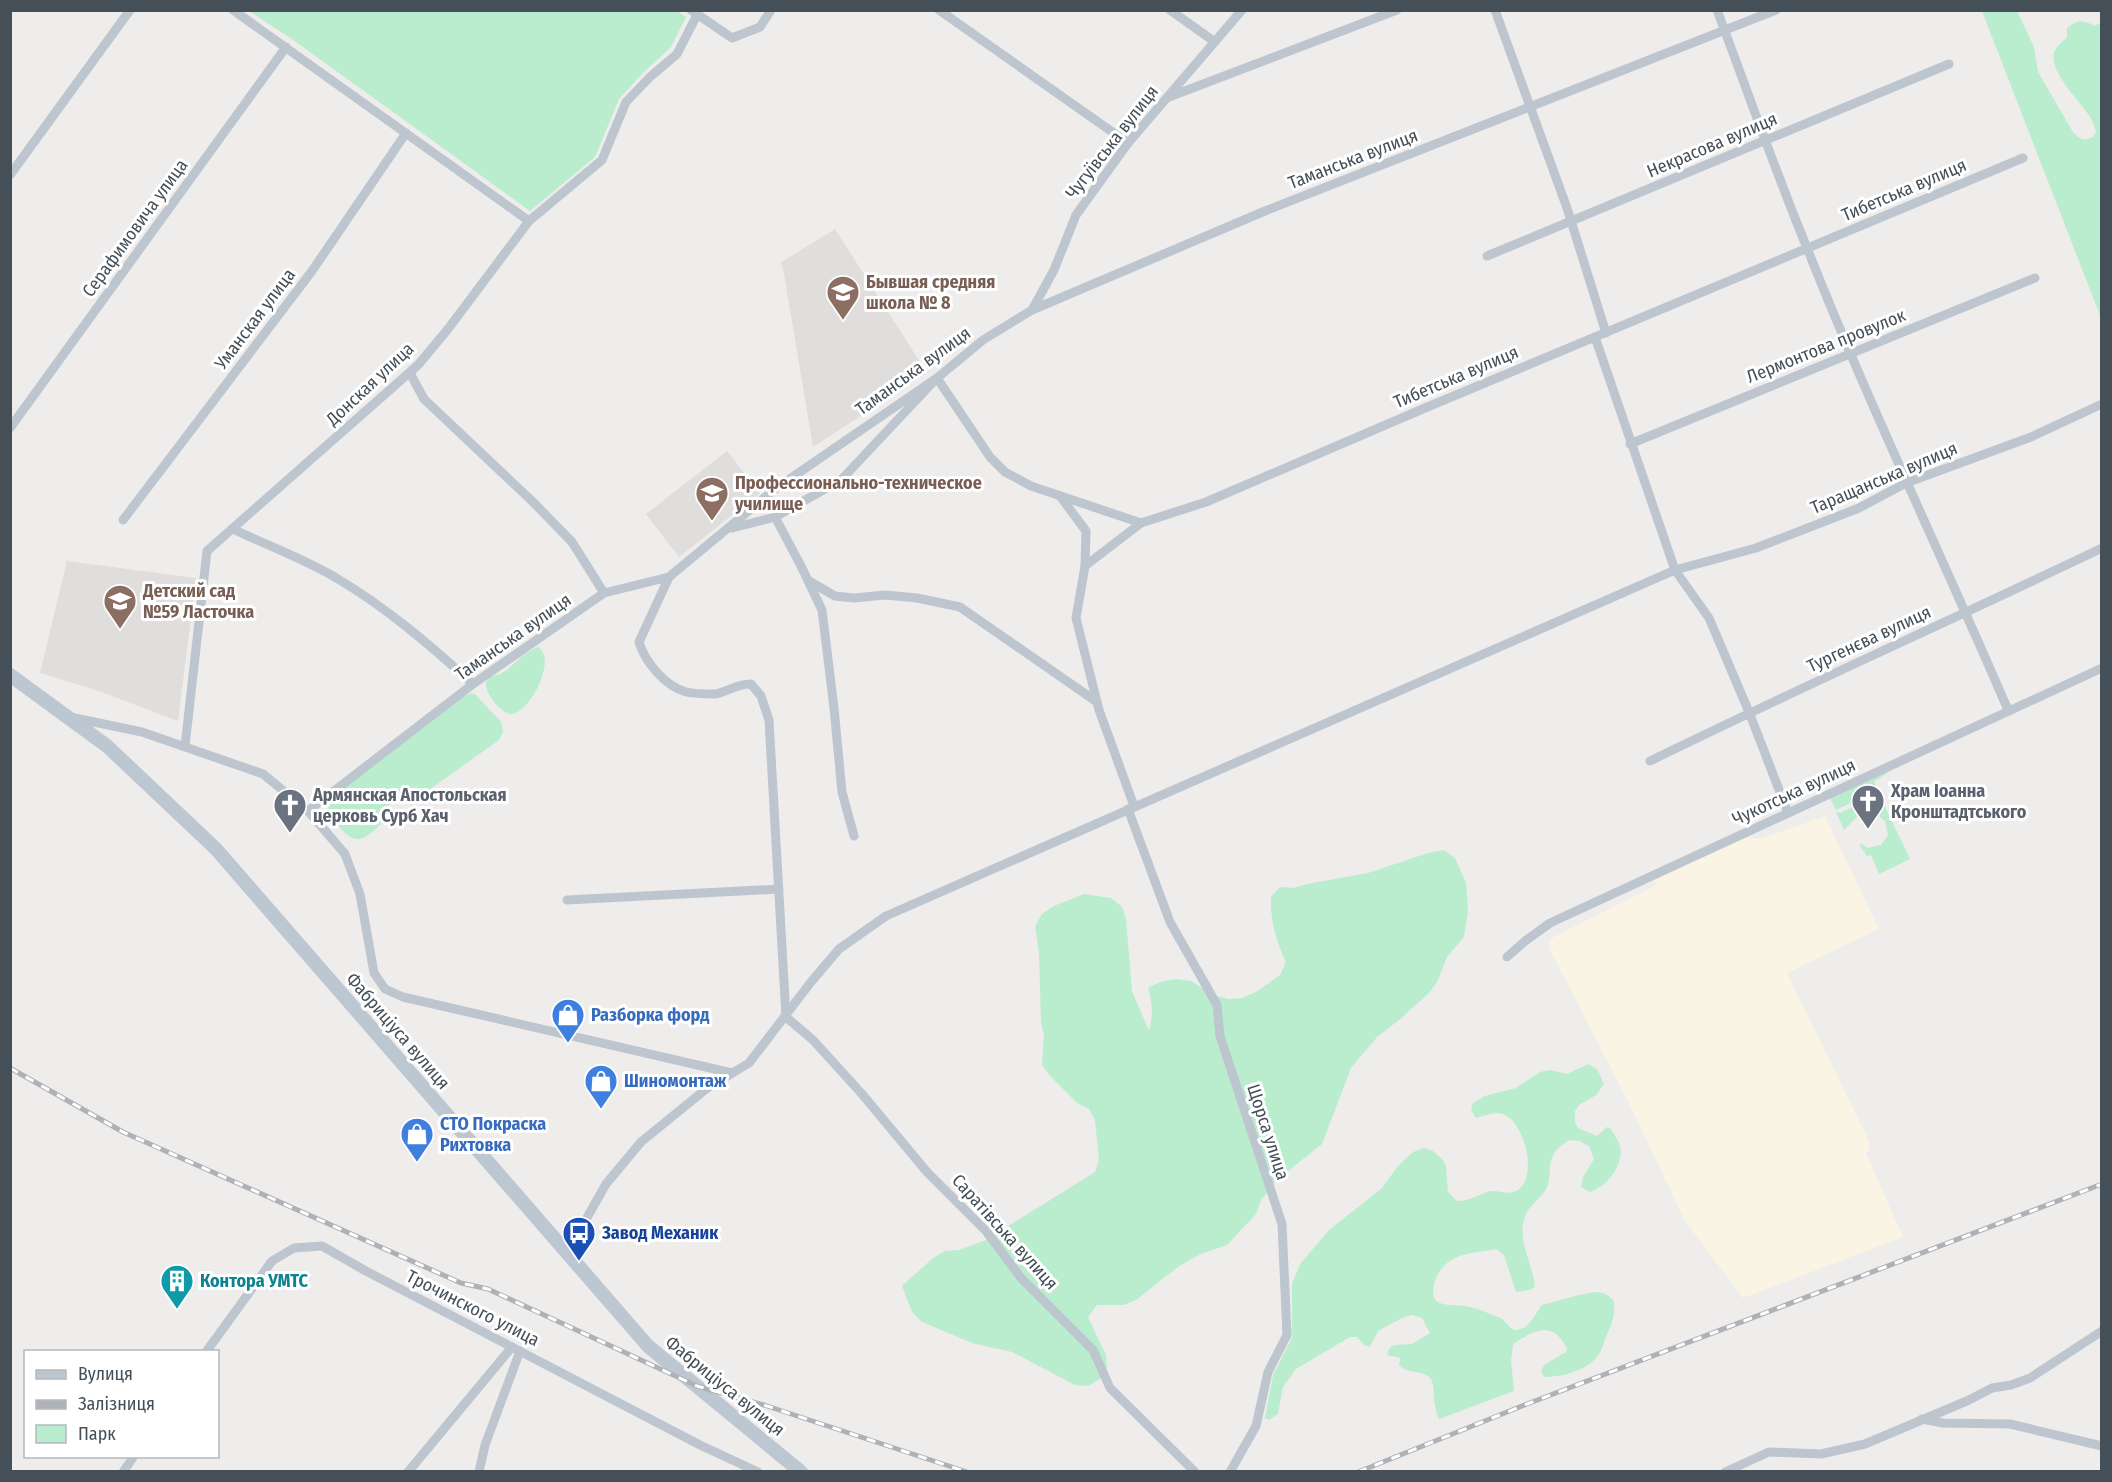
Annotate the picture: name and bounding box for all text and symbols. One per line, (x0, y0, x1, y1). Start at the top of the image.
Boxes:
street label: Чугуївська вулиця (1061, 81, 1163, 203)
street label: Некрасова вулиця (1644, 108, 1780, 182)
street label: Таманська вулиця (1285, 124, 1421, 194)
street label: Тибетська вулиця (1838, 154, 1970, 226)
street label: Серафимовича улица (78, 155, 192, 301)
street label: Уманская улица (209, 264, 300, 375)
place label: Бывшая средняя школа № 8 (866, 271, 995, 314)
school or university icon: Бывшая средняя школа № 8 (825, 274, 861, 321)
street label: Лермонтова провулок (1743, 304, 1909, 388)
street label: Таманська вулиця (851, 322, 975, 420)
street label: Донская улица (321, 338, 419, 431)
street label: Тибетська вулиця (1390, 341, 1522, 413)
street label: Таращанська вулиця (1807, 437, 1961, 519)
place label: Профессионально-техническое училище (734, 472, 982, 515)
school or university icon: Профессионально-техническое училище (694, 475, 730, 522)
place label: Детский сад №59 Ласточка (142, 580, 254, 623)
school or university icon: Детский сад №59 Ласточка (102, 583, 138, 630)
street label: Таманська вулиця (451, 589, 575, 685)
street label: Тургенєва вулиця (1804, 601, 1934, 677)
street label: Чукотська вулиця (1729, 754, 1859, 830)
place label: Храм Іоанна Кронштадтського (1890, 780, 2027, 823)
church icon: Храм Іоанна Кронштадтського (1850, 783, 1886, 830)
place label: Армянская Апостольская церковь Сурб Хач (312, 784, 507, 827)
church icon: Армянская Апостольская церковь Сурб Хач (272, 787, 308, 834)
street label: Фабриціуса вулиця (341, 968, 455, 1094)
shop icon: Разборка форд (550, 997, 586, 1044)
place label: Разборка форд (591, 1004, 709, 1026)
shop icon: Шиномонтаж (583, 1063, 619, 1110)
place label: Шиномонтаж (624, 1070, 727, 1092)
street label: Щорса улица (1242, 1081, 1294, 1183)
place label: СТО Покраска Рихтовка (440, 1113, 546, 1156)
shop icon: СТО Покраска Рихтовка (399, 1116, 435, 1163)
street label: Саратівська вулиця (947, 1170, 1063, 1294)
bus stop icon: Завод Механик (561, 1215, 597, 1262)
place label: Завод Механик (601, 1222, 719, 1244)
building icon: Контора УМТС (159, 1263, 195, 1310)
street label: Трочинского улица (403, 1265, 543, 1351)
place label: Контора УМТС (200, 1270, 308, 1292)
street label: Фабриціуса вулиця (661, 1331, 789, 1441)
legend (24, 1350, 219, 1458)
text: Вулиця (78, 1363, 133, 1385)
text: Залізниця (78, 1393, 155, 1415)
text: Парк (78, 1423, 116, 1445)

